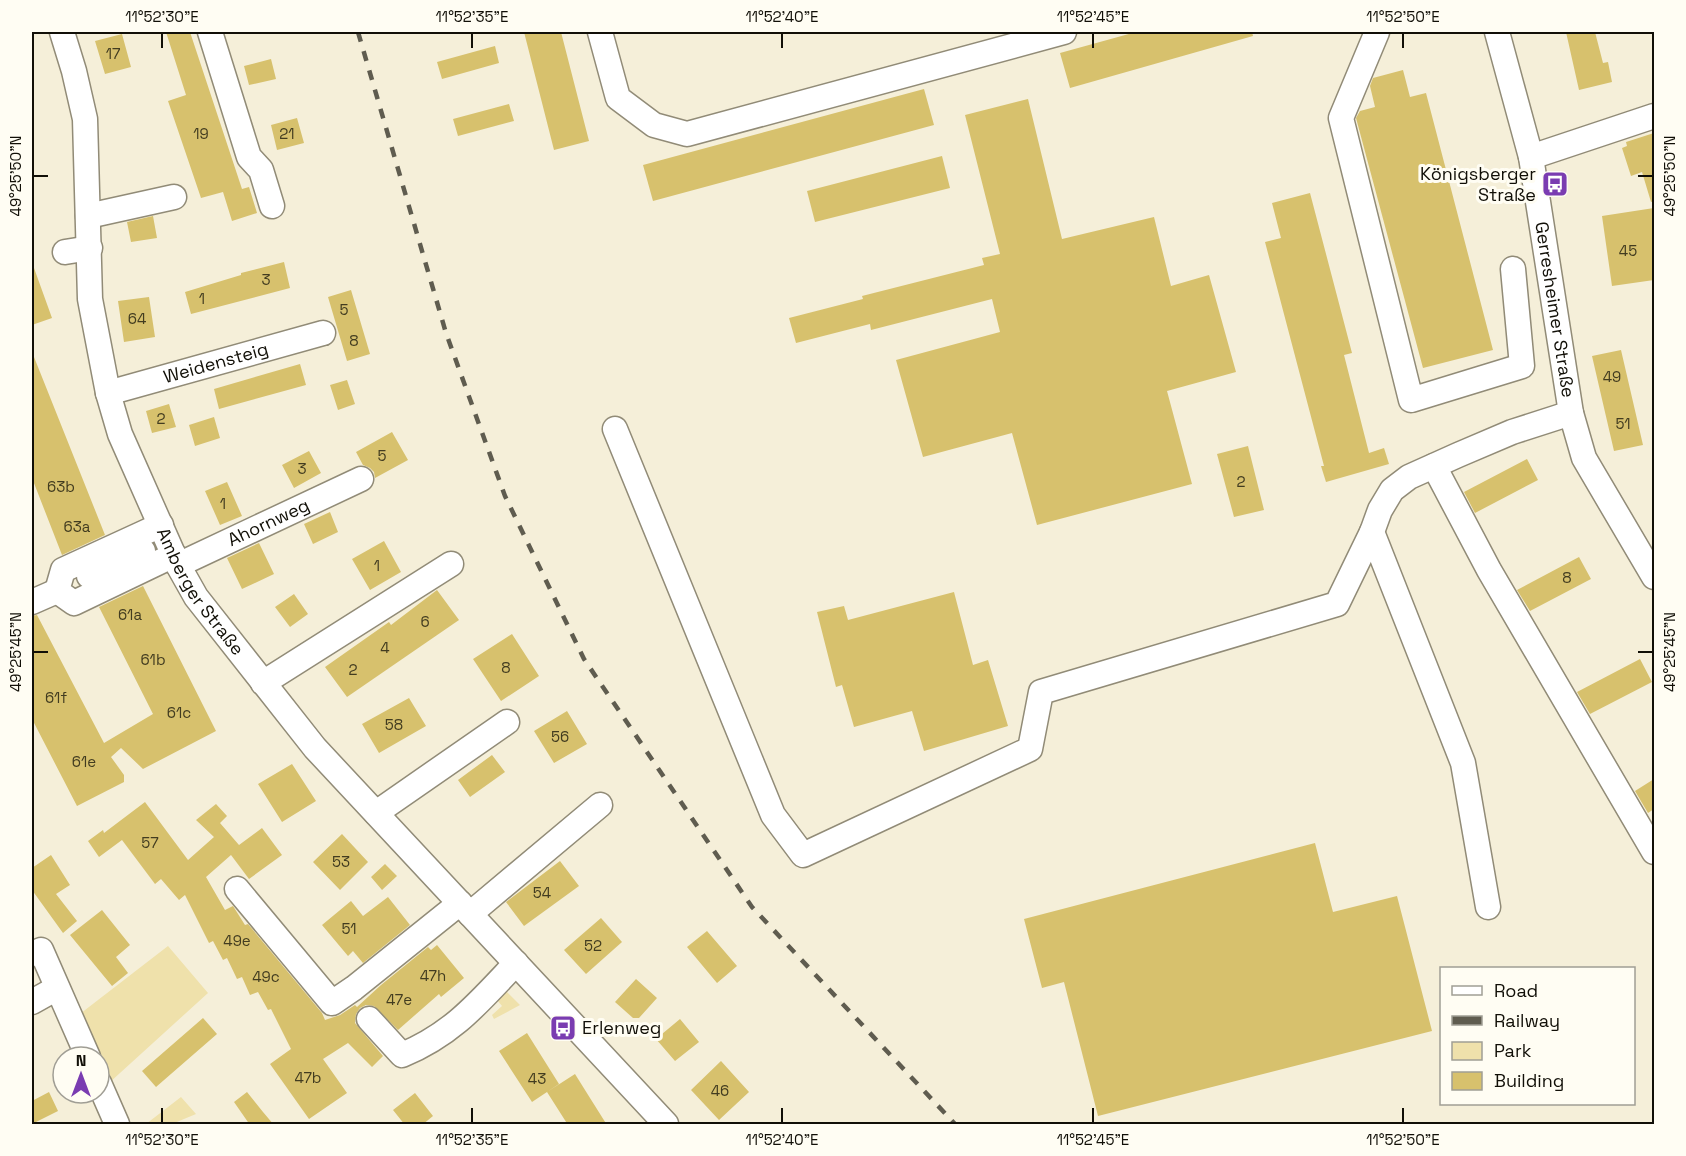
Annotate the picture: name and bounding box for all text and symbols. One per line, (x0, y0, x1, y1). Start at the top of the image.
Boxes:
text: 11°52'30"E (125, 7, 199, 26)
text: 11°52'35"E (436, 7, 508, 26)
text: 11°52'40"E (745, 7, 819, 26)
text: 11°52'45"E (1057, 7, 1129, 26)
text: 11°52'50"E (1366, 7, 1440, 26)
house number: 17 (106, 44, 120, 63)
house number: 19 (193, 124, 209, 143)
house number: 21 (279, 124, 295, 143)
text: 49°25'50"N (6, 135, 25, 217)
text: 49°25'50"N (1660, 135, 1679, 217)
place label: Königsberger Straße (1420, 162, 1536, 206)
bus stop icon: Königsberger Straße (1540, 169, 1570, 199)
street label: Gerresheimer Straße (1530, 220, 1580, 399)
house number: 45 (1619, 241, 1637, 260)
house number: 3 (261, 270, 271, 289)
house number: 1 (199, 289, 205, 308)
house number: 5 (340, 300, 349, 319)
house number: 64 (128, 309, 146, 328)
house number: 8 (349, 331, 359, 350)
street label: Weidensteig (161, 337, 271, 388)
house number: 49 (1603, 367, 1621, 386)
house number: 2 (156, 409, 166, 428)
house number: 51 (1615, 414, 1631, 433)
house number: 5 (378, 446, 387, 465)
house number: 3 (297, 459, 307, 478)
house number: 2 (1236, 472, 1246, 491)
house number: 63b (47, 477, 75, 496)
street label: Ahornweg (224, 493, 313, 551)
house number: 1 (220, 494, 226, 513)
house number: 63a (64, 517, 91, 536)
street label: Amberger Straße (152, 524, 249, 660)
house number: 1 (374, 556, 380, 575)
house number: 8 (1562, 568, 1572, 587)
house number: 61a (118, 605, 142, 624)
text: 49°25'45"N (6, 612, 25, 692)
house number: 6 (420, 612, 430, 631)
text: 49°25'45"N (1660, 612, 1679, 692)
house number: 4 (380, 638, 390, 657)
house number: 61b (140, 650, 166, 669)
house number: 8 (501, 658, 511, 677)
house number: 2 (348, 660, 358, 679)
house number: 61f (45, 688, 67, 707)
house number: 61c (167, 703, 191, 722)
house number: 58 (385, 715, 403, 734)
house number: 56 (551, 727, 569, 746)
house number: 61e (72, 752, 96, 771)
house number: 57 (141, 833, 159, 852)
house number: 53 (332, 852, 350, 871)
house number: 54 (533, 883, 551, 902)
house number: 51 (341, 919, 357, 938)
house number: 49e (223, 931, 251, 950)
house number: 52 (584, 936, 602, 955)
house number: 47h (420, 966, 446, 985)
house number: 49c (252, 967, 280, 986)
legend (1440, 967, 1635, 1105)
text: Road (1494, 979, 1538, 1002)
house number: 47e (386, 990, 412, 1009)
text: Railway (1494, 1009, 1560, 1032)
bus stop icon: Erlenweg (548, 1013, 578, 1043)
place label: Erlenweg (582, 1016, 661, 1039)
text: Park (1494, 1039, 1532, 1062)
north arrow (51, 1045, 111, 1105)
text: N (76, 1050, 86, 1071)
house number: 47b (294, 1068, 322, 1087)
house number: 43 (528, 1069, 546, 1088)
text: Building (1494, 1069, 1564, 1092)
house number: 46 (711, 1081, 729, 1100)
text: 11°52'30"E (125, 1130, 199, 1149)
text: 11°52'35"E (436, 1130, 508, 1149)
text: 11°52'40"E (745, 1130, 819, 1149)
text: 11°52'45"E (1057, 1130, 1129, 1149)
text: 11°52'50"E (1366, 1130, 1440, 1149)

